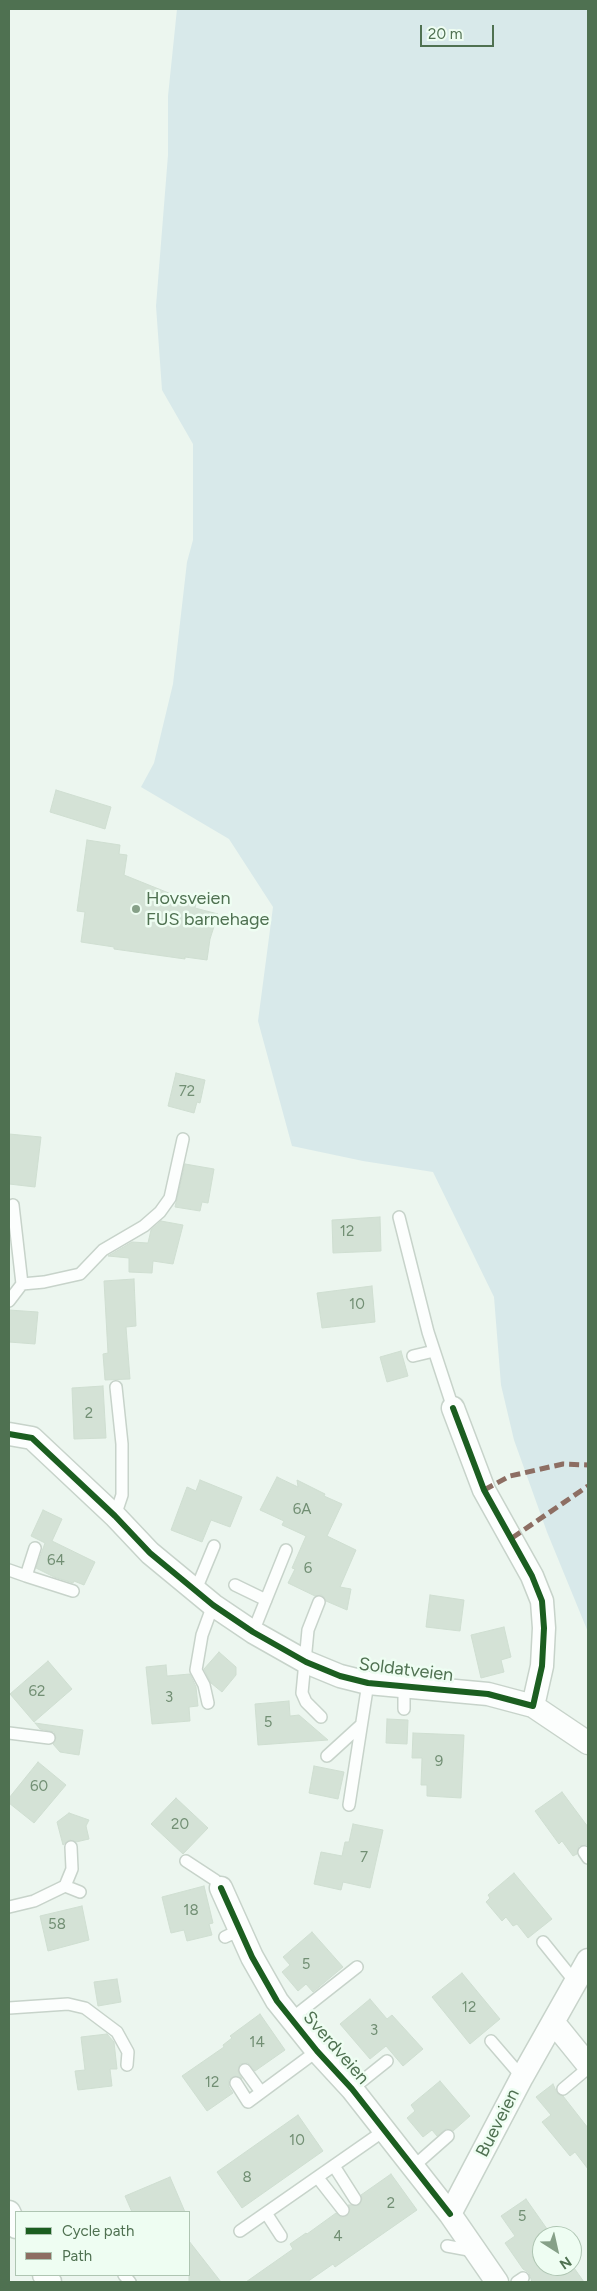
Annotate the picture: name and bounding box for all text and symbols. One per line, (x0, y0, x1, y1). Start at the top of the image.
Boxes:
scale bar (422, 15, 496, 47)
text: 20 m (428, 25, 462, 43)
place label: Hovsveien FUS barnehage (146, 888, 269, 931)
marker: Hovsveien FUS barnehage (130, 903, 142, 915)
house number: 72 (179, 1083, 195, 1101)
house number: 12 (340, 1223, 354, 1241)
house number: 10 (349, 1296, 365, 1314)
house number: 2 (85, 1405, 93, 1423)
house number: 6A (293, 1501, 311, 1519)
house number: 64 (47, 1552, 65, 1570)
house number: 6 (304, 1560, 312, 1578)
street label: Soldatveien (358, 1653, 454, 1687)
house number: 62 (29, 1683, 45, 1701)
house number: 3 (165, 1689, 173, 1707)
house number: 5 (264, 1714, 272, 1732)
house number: 9 (435, 1753, 443, 1771)
house number: 60 (30, 1778, 48, 1796)
house number: 20 (171, 1816, 189, 1834)
house number: 7 (360, 1849, 368, 1867)
house number: 18 (183, 1902, 199, 1920)
house number: 58 (48, 1916, 66, 1934)
house number: 5 (302, 1956, 310, 1974)
house number: 12 (462, 1999, 476, 2017)
street label: Sverdveien (298, 2007, 374, 2089)
house number: 3 (370, 2022, 378, 2040)
house number: 14 (249, 2034, 265, 2052)
house number: 12 (205, 2074, 219, 2092)
street label: Bueveien (472, 2085, 524, 2161)
house number: 10 (289, 2132, 305, 2150)
house number: 8 (242, 2169, 252, 2187)
house number: 2 (387, 2195, 395, 2213)
house number: 5 (518, 2208, 526, 2226)
legend (15, 2211, 190, 2276)
text: Cycle path (62, 2222, 134, 2240)
north arrow (532, 2226, 582, 2276)
house number: 4 (333, 2228, 343, 2246)
text: Path (62, 2247, 92, 2265)
text: N (556, 2253, 575, 2273)

